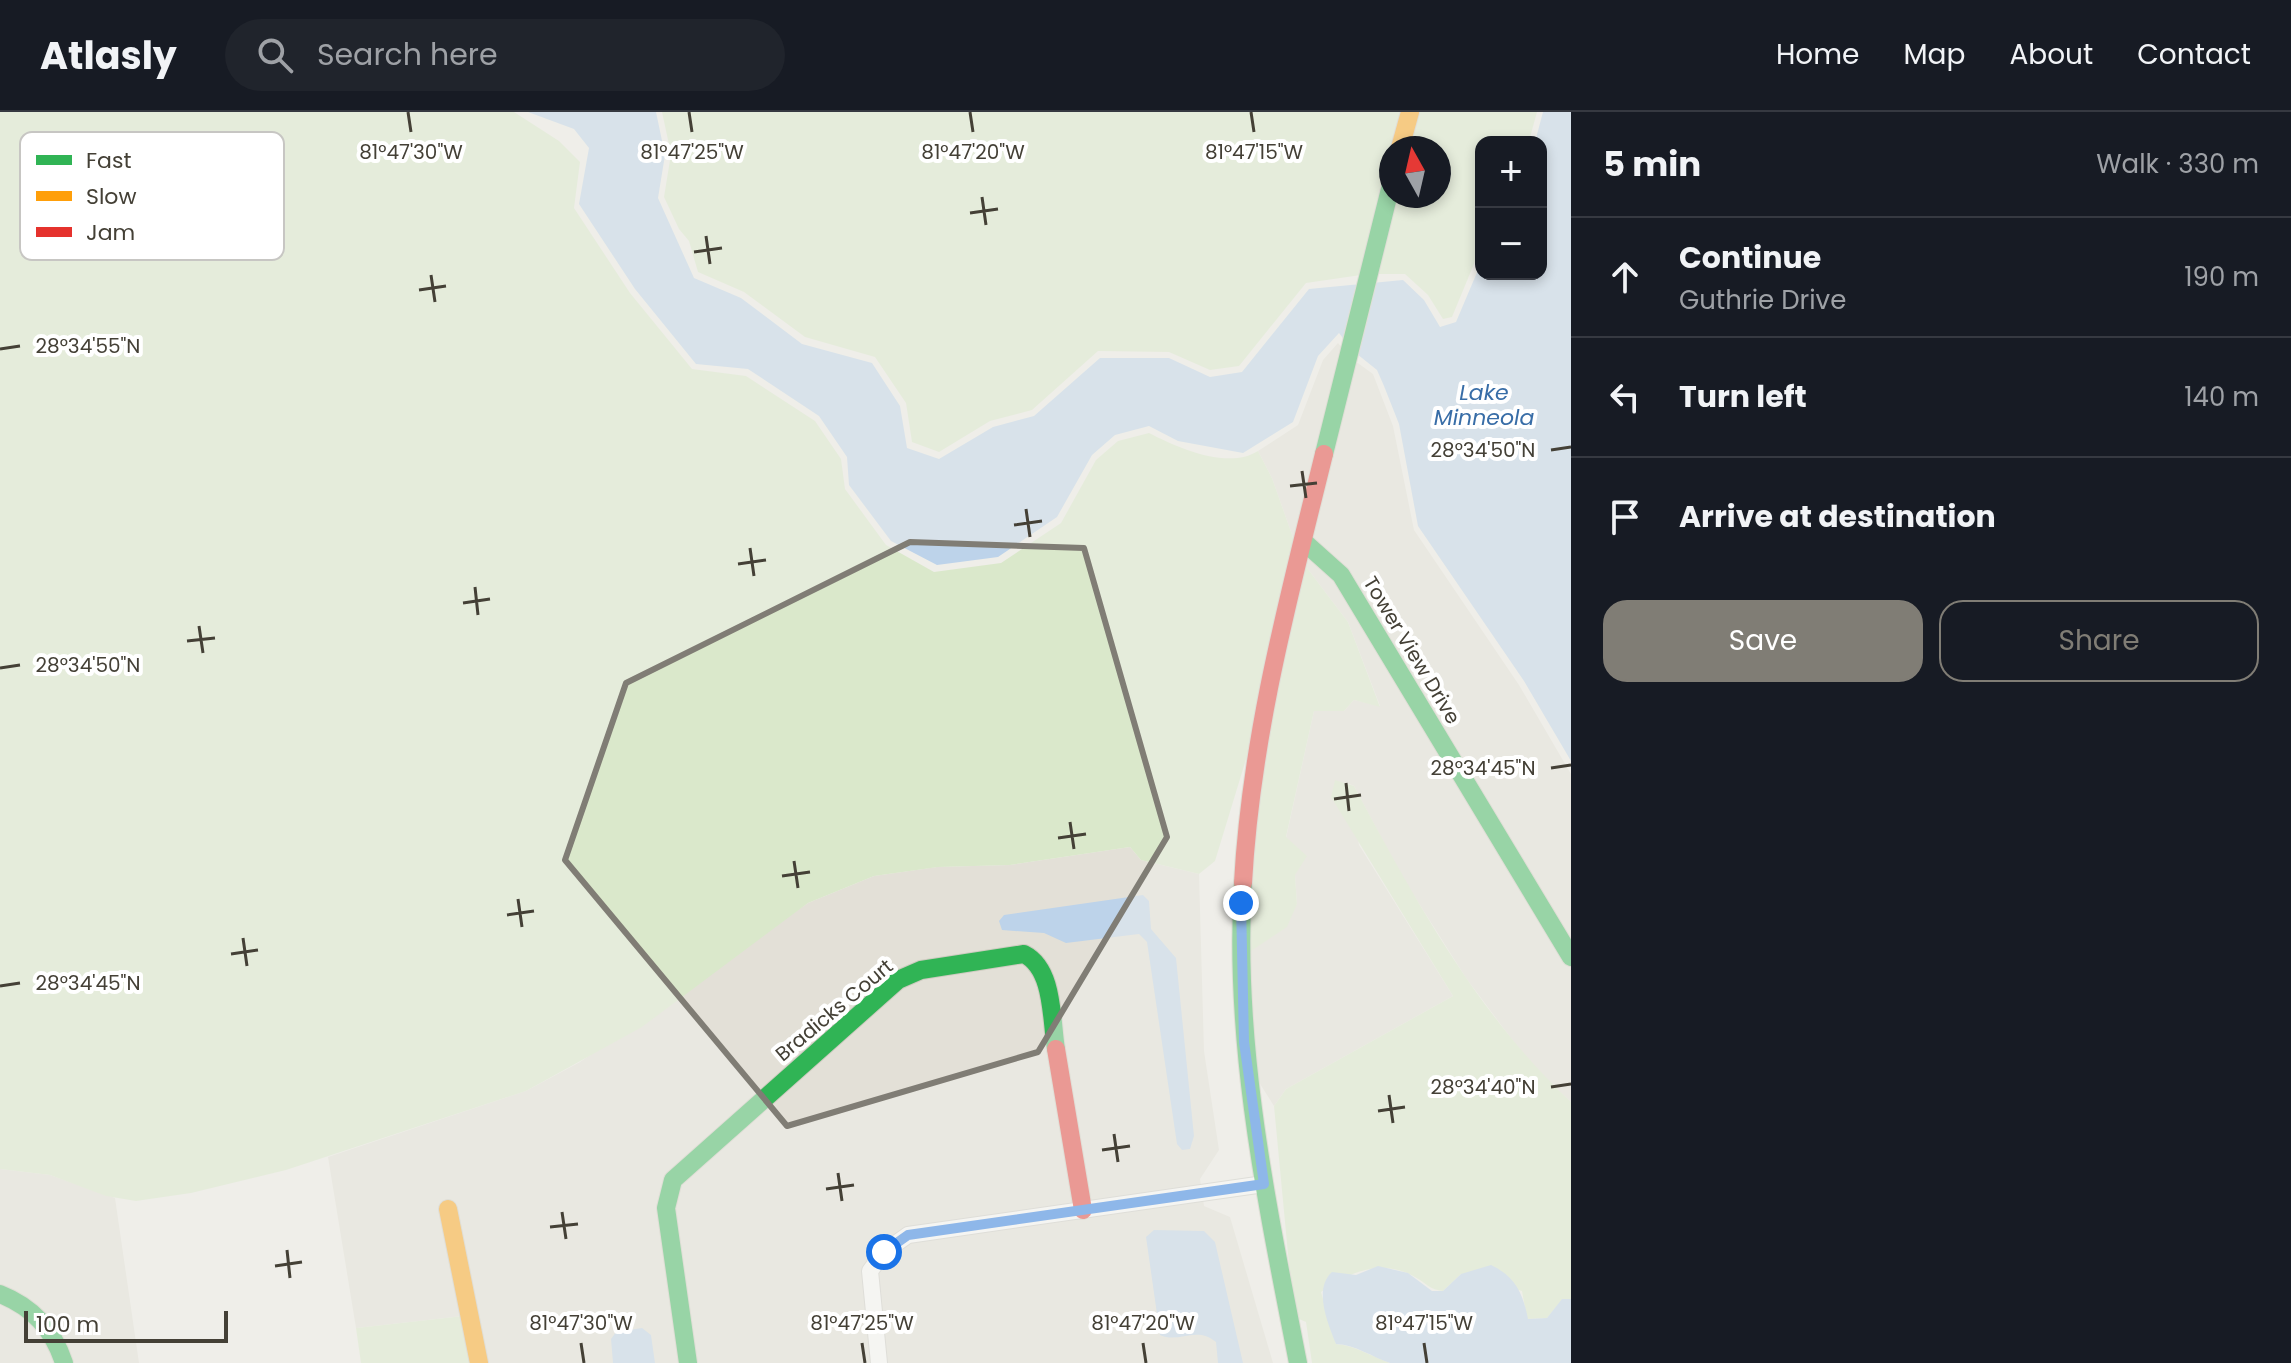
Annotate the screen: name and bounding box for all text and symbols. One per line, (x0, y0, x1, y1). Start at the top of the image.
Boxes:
search box (225, 19, 785, 91)
text: Atlasly (40, 29, 177, 82)
icon: search (253, 33, 297, 77)
text: Search here (317, 33, 498, 76)
text: Home (1776, 35, 1859, 74)
text: Map (1903, 35, 1965, 74)
text: About (2009, 35, 2093, 74)
text: Contact (2137, 35, 2251, 74)
legend (20, 132, 284, 260)
north arrow (1379, 136, 1451, 208)
map controls (1475, 136, 1547, 280)
button: + (1475, 136, 1547, 208)
text: 81°47'30"W (359, 138, 463, 166)
text: 81°47'25"W (640, 138, 744, 166)
text: 81°47'20"W (921, 138, 1025, 166)
text: 81°47'15"W (1205, 138, 1304, 166)
text: 5 min (1603, 140, 1701, 188)
text: Fast (86, 145, 131, 176)
text: Walk · 330 m (2096, 146, 2259, 182)
text: Slow (86, 181, 136, 212)
button: − (1475, 208, 1547, 280)
text: Jam (86, 217, 135, 248)
text: Continue (1679, 236, 1821, 279)
icon: ahead (1603, 255, 1647, 299)
text: 190 m (2184, 259, 2259, 295)
text: Guthrie Drive (1679, 282, 1846, 318)
text: 28°34'55"N (36, 332, 140, 360)
icon: left (1603, 375, 1647, 419)
text: Turn left (1679, 375, 1807, 418)
water label: Lake Minneola (1434, 377, 1534, 433)
text: 140 m (2184, 379, 2259, 415)
text: 28°34'50"N (1431, 436, 1535, 464)
icon: arrive (1603, 495, 1647, 539)
text: Arrive at destination (1679, 495, 1996, 538)
street label: Tower View Drive (1357, 571, 1467, 729)
button: Save (1603, 600, 1923, 682)
button: Share (1939, 600, 2259, 682)
text: 28°34'50"N (36, 651, 140, 679)
text: 28°34'45"N (1431, 754, 1535, 782)
route end (1223, 885, 1259, 921)
street label: Bradicks Court (769, 952, 899, 1068)
text: 28°34'45"N (36, 969, 140, 997)
text: 28°34'40"N (1431, 1073, 1535, 1101)
route start (866, 1234, 902, 1270)
scale bar (24, 1307, 228, 1343)
text: 100 m (36, 1309, 99, 1340)
text: 81°47'30"W (529, 1309, 633, 1337)
text: 81°47'25"W (810, 1309, 914, 1337)
text: 81°47'20"W (1091, 1309, 1195, 1337)
text: 81°47'15"W (1375, 1309, 1474, 1337)

